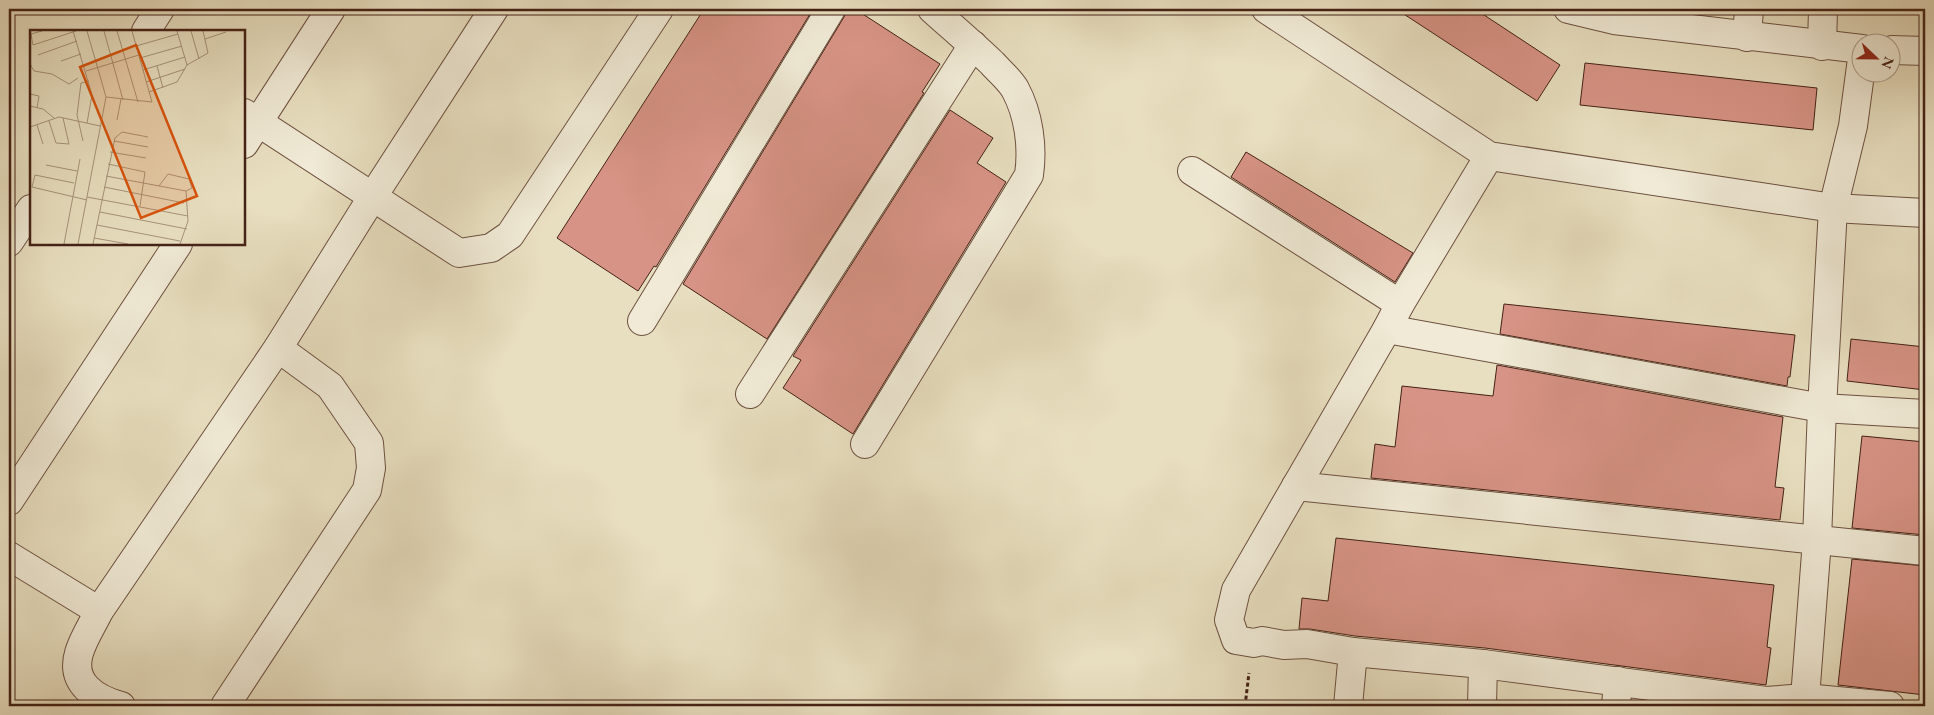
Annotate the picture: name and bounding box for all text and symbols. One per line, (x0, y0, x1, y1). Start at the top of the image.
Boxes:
inset map (30, 30, 245, 245)
north arrow (1852, 32, 1902, 82)
text: N (1877, 54, 1899, 72)

